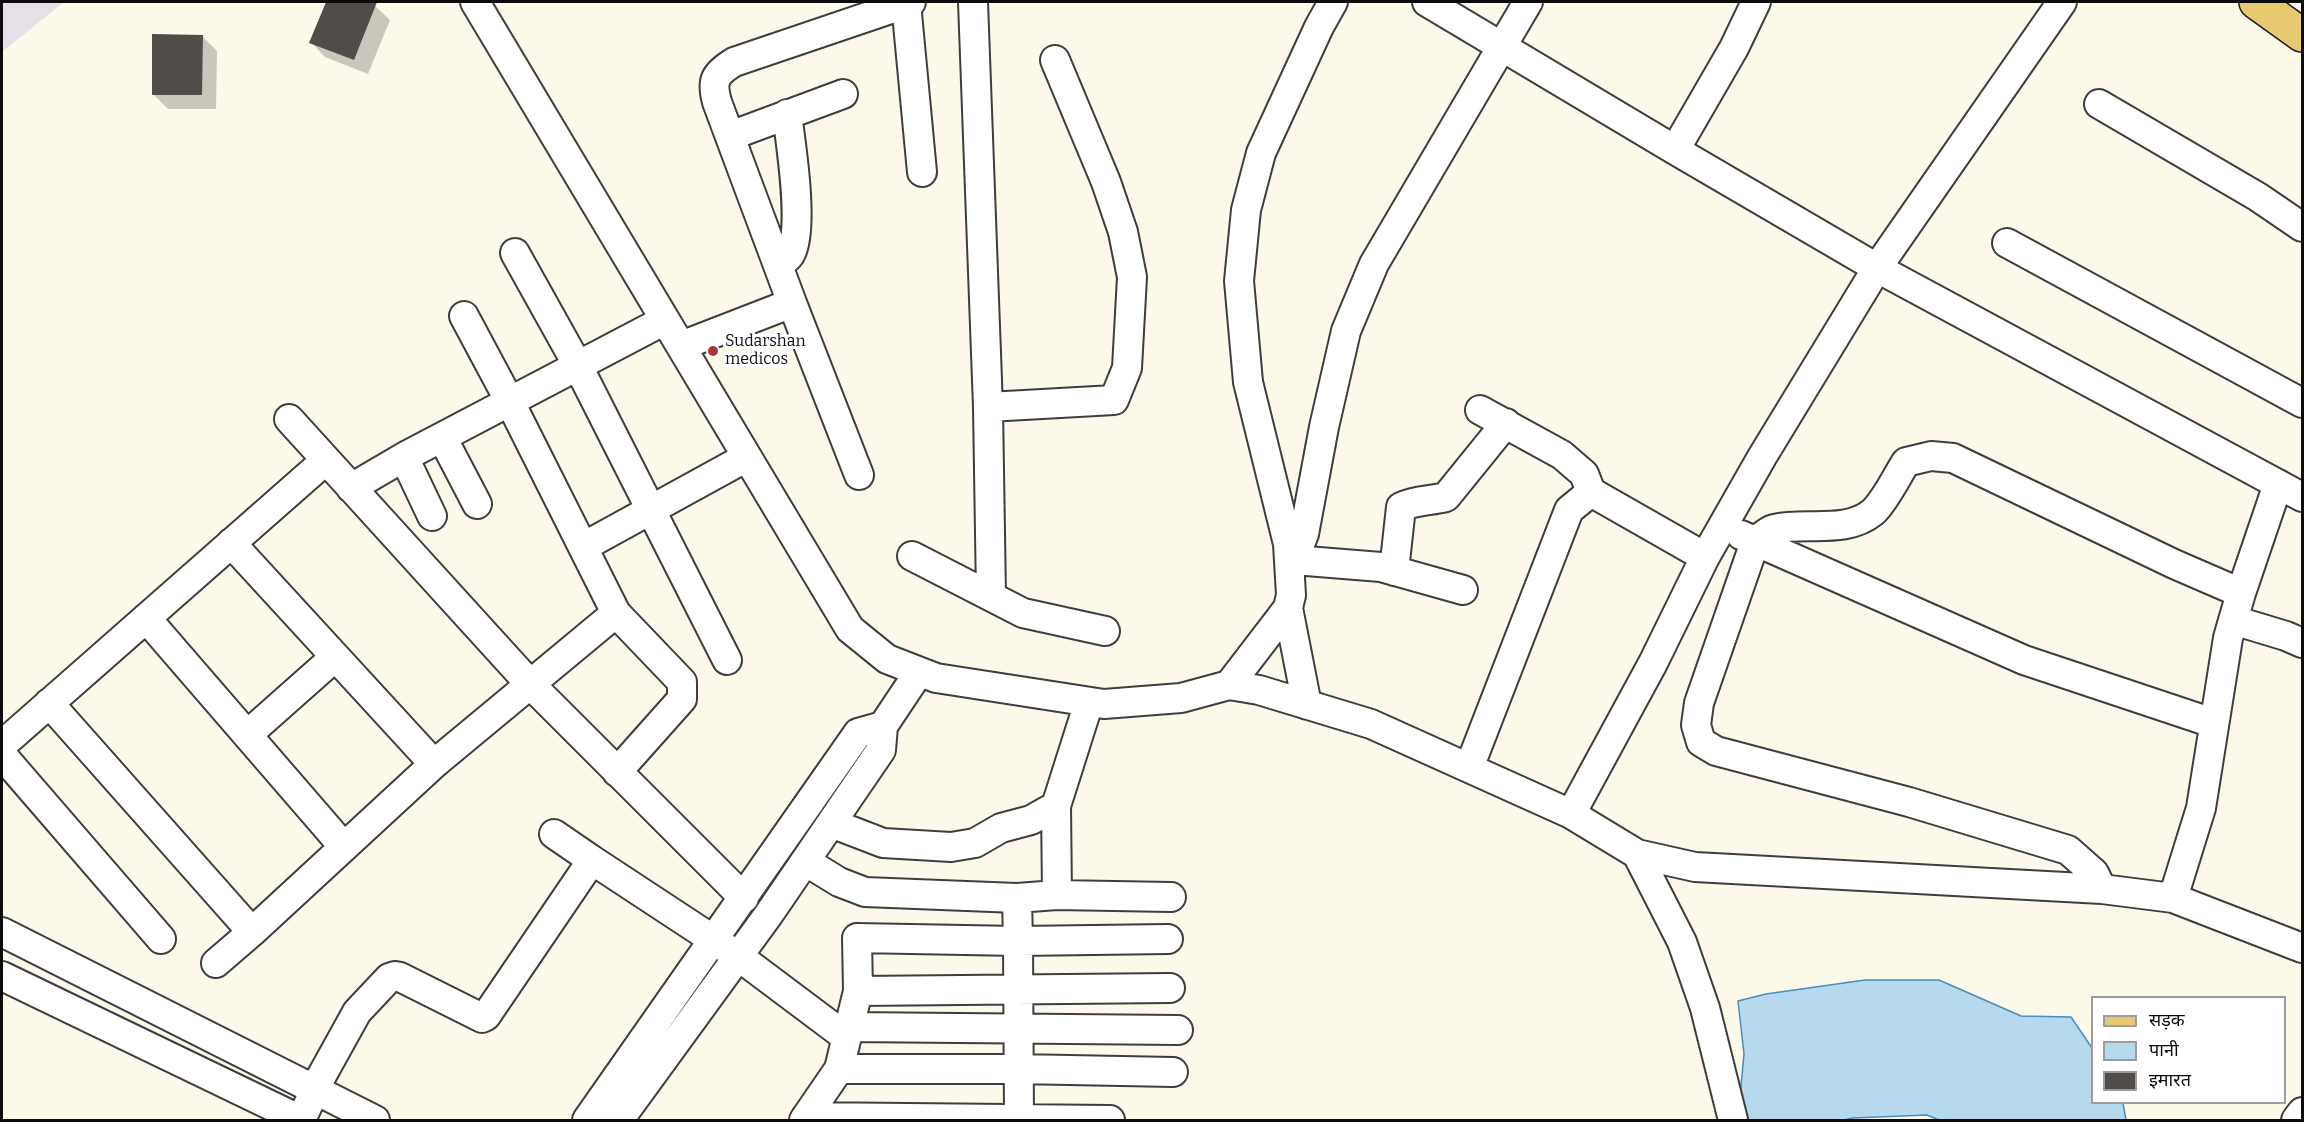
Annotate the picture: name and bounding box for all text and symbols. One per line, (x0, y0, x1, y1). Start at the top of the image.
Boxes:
place label: Sudarshan medicos (725, 332, 806, 370)
marker: Sudarshan medicos (706, 344, 720, 358)
legend (2091, 996, 2286, 1104)
text: सड़क (2149, 1009, 2185, 1031)
text: पानी (2149, 1039, 2179, 1061)
text: इमारत (2149, 1069, 2191, 1091)

